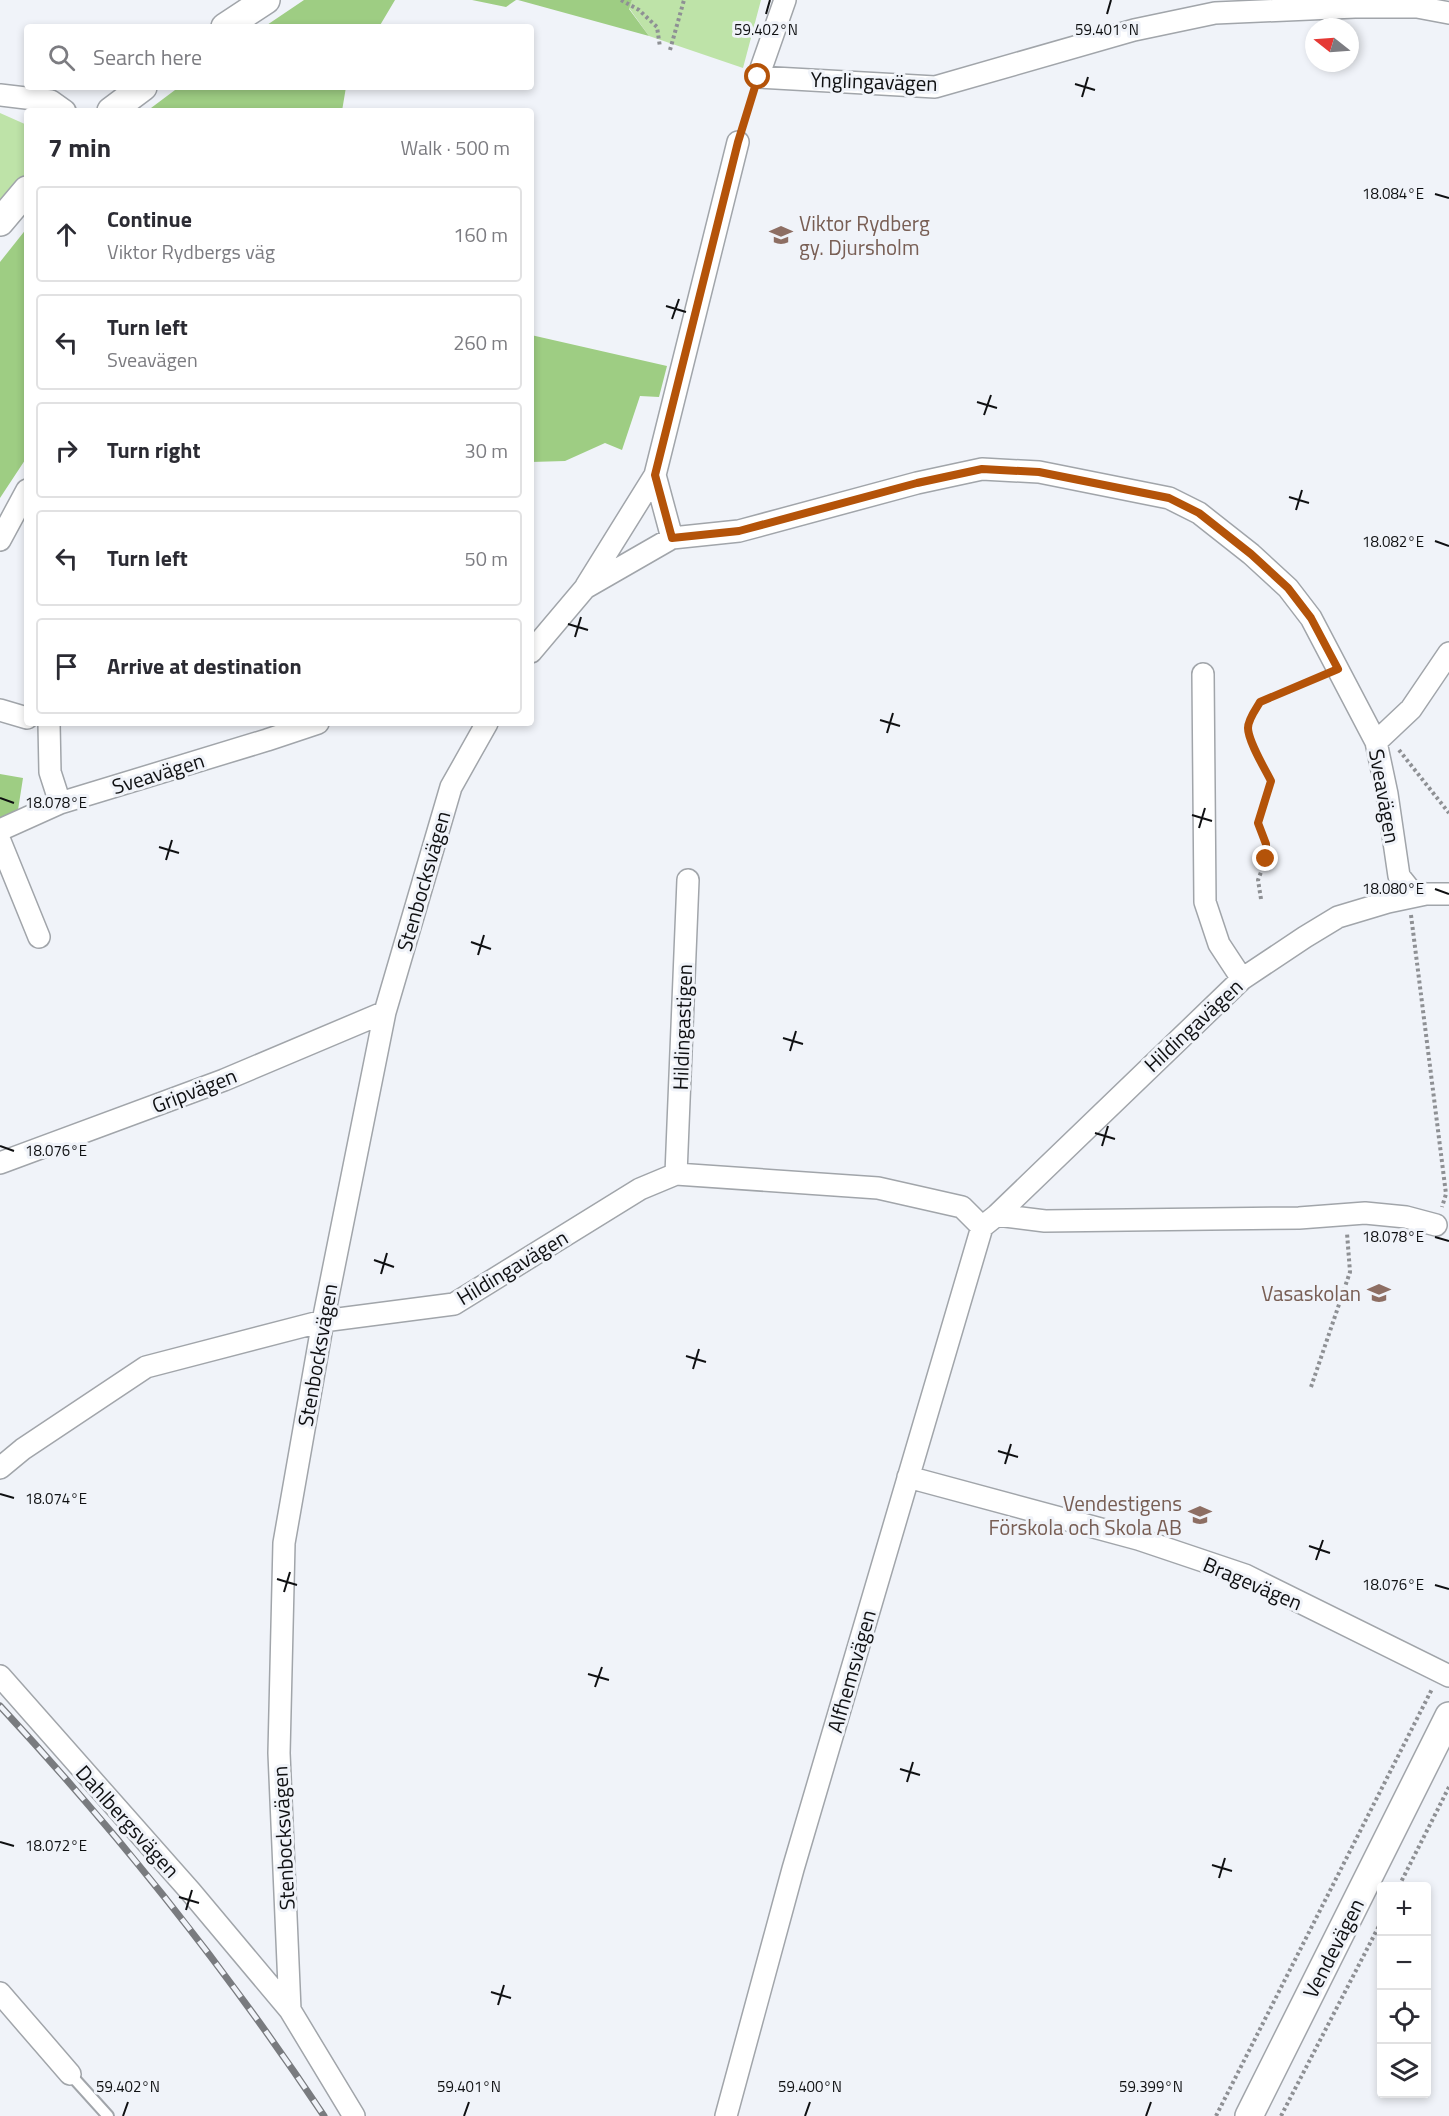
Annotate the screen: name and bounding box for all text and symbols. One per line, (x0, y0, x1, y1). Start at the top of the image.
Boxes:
text: 59.402°N (734, 18, 798, 41)
text: 59.401°N (1075, 18, 1139, 41)
north arrow (1305, 18, 1359, 72)
search box (24, 24, 534, 90)
text: Search here (93, 40, 202, 74)
icon: search (45, 41, 78, 74)
route start (744, 63, 770, 89)
street label: Ynglingavägen (810, 63, 938, 99)
text: 7 min (48, 128, 111, 167)
text: Walk · 500 m (401, 132, 510, 163)
text: 18.084°E (1362, 182, 1424, 205)
text: Continue (107, 202, 192, 236)
place label: Viktor Rydberg gy. Djursholm (799, 207, 930, 263)
icon: ahead (50, 218, 83, 251)
text: 160 m (453, 219, 508, 250)
school or university icon: Viktor Rydberg gy. Djursholm (768, 222, 794, 248)
text: Viktor Rydbergs väg (107, 236, 275, 267)
text: Turn left (107, 310, 188, 344)
icon: left (50, 326, 83, 359)
text: 260 m (453, 327, 508, 358)
text: Sveavägen (107, 344, 198, 375)
text: Turn right (107, 433, 201, 467)
icon: right (50, 434, 83, 467)
text: 30 m (464, 435, 508, 466)
text: 18.082°E (1362, 530, 1424, 553)
text: Turn left (107, 541, 188, 575)
icon: left (50, 542, 83, 575)
text: 50 m (464, 543, 508, 574)
text: Arrive at destination (107, 649, 302, 683)
icon: arrive (50, 650, 83, 683)
street label: Sveavägen (108, 744, 208, 802)
street label: Sveavägen (1361, 746, 1409, 846)
text: 18.078°E (25, 791, 87, 814)
street label: Stenbocksvägen (388, 807, 458, 955)
route end (1252, 845, 1278, 871)
text: 18.080°E (1362, 877, 1424, 900)
street label: Hildingastigen (664, 963, 700, 1091)
street label: Hildingavägen (1136, 971, 1250, 1079)
street label: Gripvägen (147, 1059, 241, 1121)
text: 18.076°E (25, 1139, 87, 1162)
street label: Hildingavägen (450, 1221, 574, 1313)
text: 18.078°E (1362, 1225, 1424, 1248)
place label: Vasaskolan (1261, 1277, 1361, 1309)
school or university icon: Vasaskolan (1366, 1280, 1392, 1306)
street label: Stenbocksvägen (289, 1281, 345, 1429)
text: 18.074°E (25, 1487, 87, 1510)
place label: Vendestigens Förskola och Skola AB (989, 1487, 1182, 1543)
school or university icon: Vendestigens Förskola och Skola AB (1187, 1502, 1213, 1528)
street label: Bragevägen (1198, 1548, 1308, 1618)
text: 18.076°E (1362, 1573, 1424, 1596)
street label: Alfhemsvägen (818, 1606, 884, 1736)
street label: Dahlbergsvägen (68, 1757, 188, 1885)
street label: Stenbocksvägen (263, 1765, 303, 1911)
text: 18.072°E (25, 1834, 87, 1857)
map controls (1377, 1882, 1431, 2098)
button: + (1377, 1882, 1431, 1936)
street label: Vendevägen (1294, 1893, 1372, 2003)
button: − (1377, 1936, 1431, 1990)
button: locate (1377, 1990, 1431, 2044)
button: layers (1377, 2044, 1431, 2098)
text: 59.402°N (96, 2075, 160, 2098)
text: 59.401°N (437, 2075, 501, 2098)
text: 59.400°N (778, 2075, 842, 2098)
text: 59.399°N (1119, 2075, 1183, 2098)

